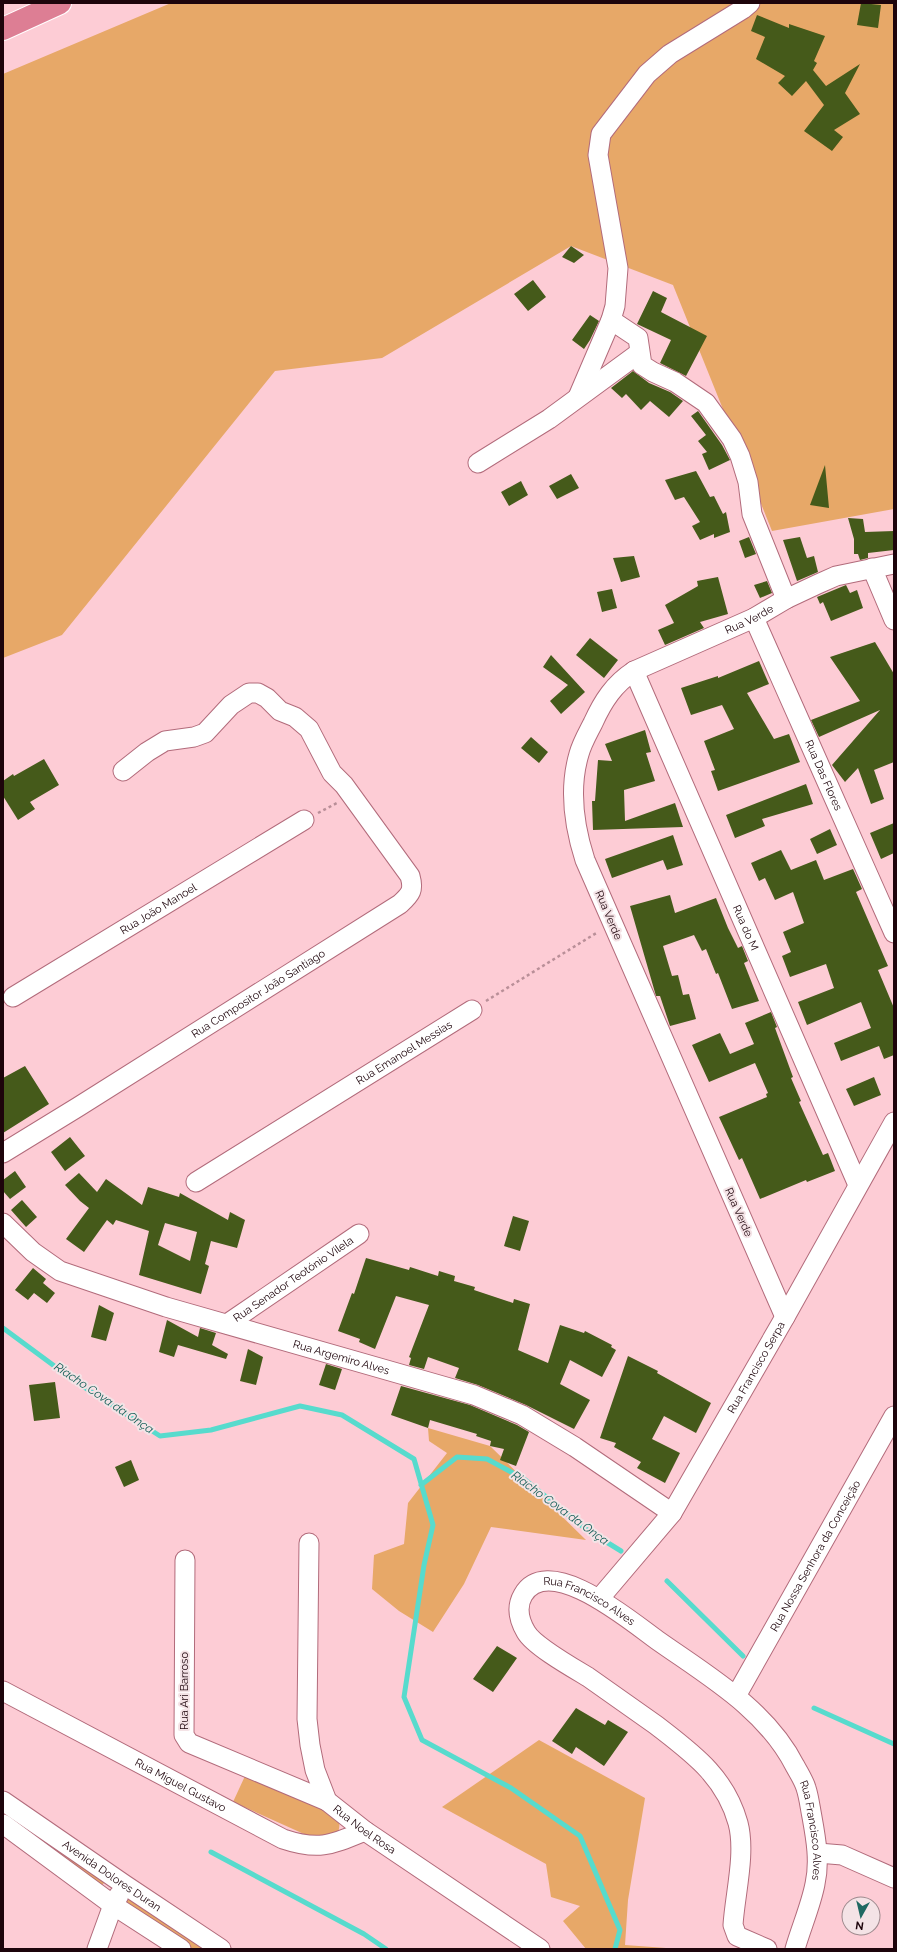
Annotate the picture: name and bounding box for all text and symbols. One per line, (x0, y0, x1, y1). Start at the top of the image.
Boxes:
street label: Rua Verde (723, 602, 776, 637)
street label: Rua Das Flores (802, 738, 845, 813)
street label: Rua João Manoel (118, 881, 199, 937)
street label: Rua Verde (592, 889, 625, 942)
street label: Rua do M (730, 903, 761, 953)
street label: Rua Compositor João Santiago (189, 947, 328, 1041)
street label: Rua Emanoel Messias (354, 1018, 455, 1088)
street label: Rua Verde (722, 1186, 755, 1239)
street label: Rua Senador Teotónio Vilela (231, 1234, 356, 1325)
street label: Rua Francisco Serpa (725, 1319, 788, 1416)
street label: Rua Argemiro Alves (292, 1338, 391, 1377)
water label: Riacho Cova da Onça (52, 1360, 156, 1436)
water label: Riacho Cova da Onça (509, 1468, 611, 1548)
street label: Rua Nossa Senhora da Conceição (768, 1478, 864, 1634)
street label: Rua Francisco Alves (543, 1575, 637, 1628)
street label: Rua Ari Barroso (178, 1652, 191, 1730)
street label: Rua Miguel Gustavo (133, 1756, 229, 1815)
street label: Rua Francisco Alves (797, 1778, 823, 1881)
street label: Rua Noel Rosa (330, 1802, 398, 1857)
street label: Avenida Dolores Duran (60, 1838, 163, 1914)
north arrow (841, 1896, 881, 1936)
text: N (855, 1918, 865, 1932)

